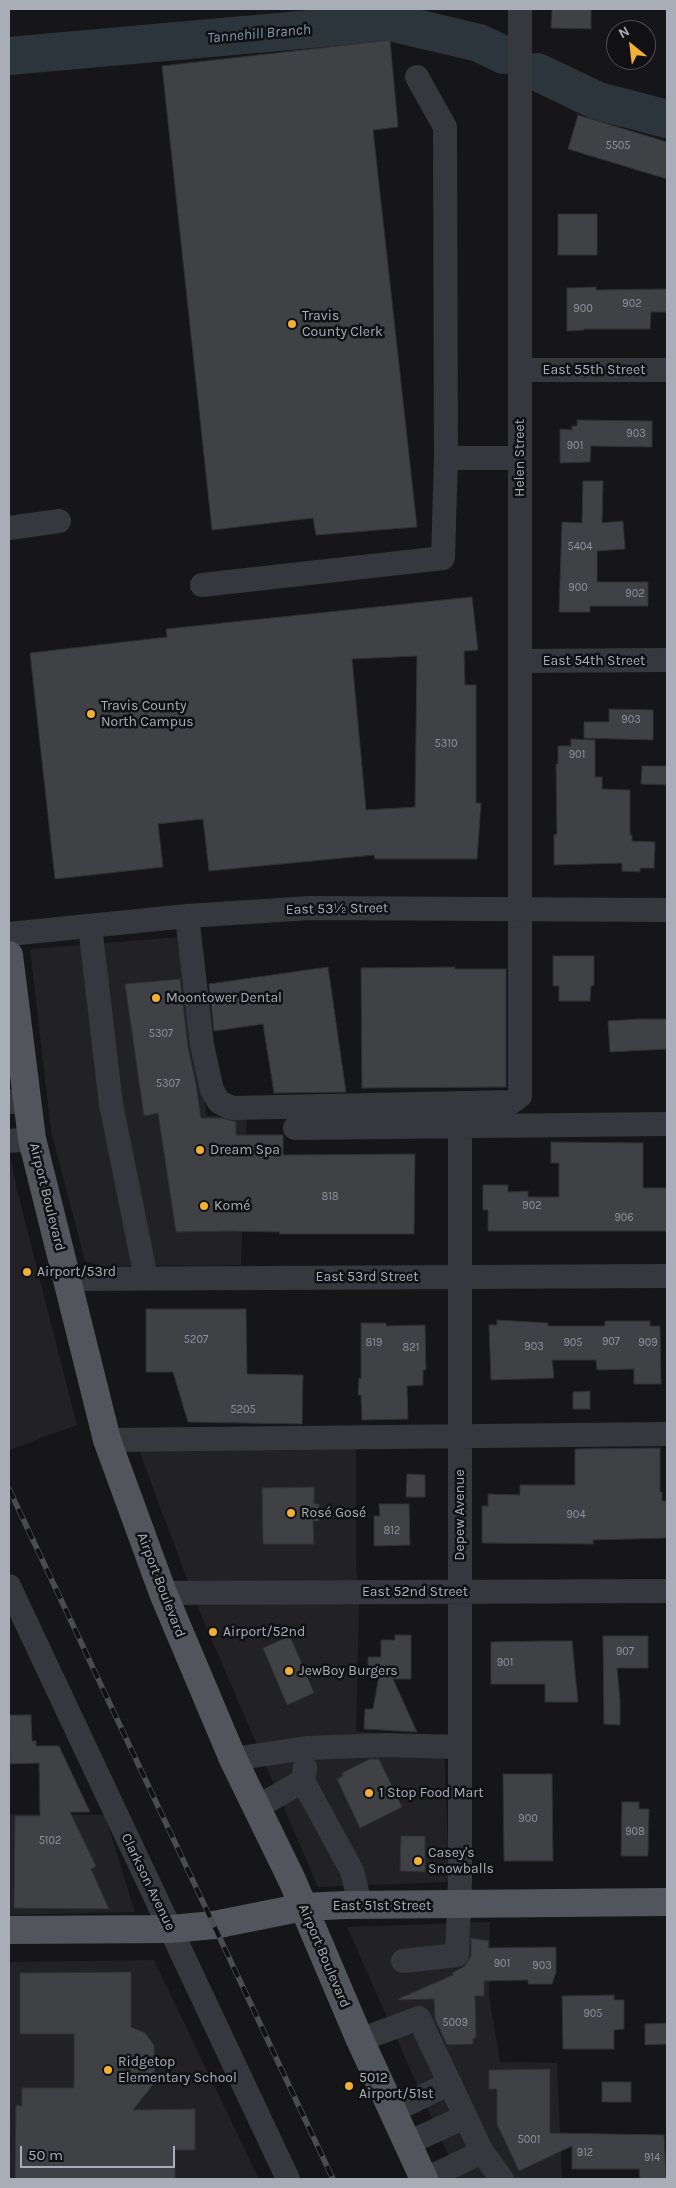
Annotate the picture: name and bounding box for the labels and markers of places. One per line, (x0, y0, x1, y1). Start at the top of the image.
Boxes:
place label: Travis County Clerk (302, 308, 383, 341)
marker: Travis County Clerk (286, 318, 298, 330)
place label: Travis County North Campus (101, 698, 194, 730)
marker: Travis County North Campus (85, 708, 97, 720)
place label: Moontower Dental (166, 990, 282, 1006)
marker: Moontower Dental (150, 992, 162, 1004)
place label: Dream Spa (210, 1142, 280, 1158)
marker: Dream Spa (194, 1144, 206, 1156)
place label: Komé (214, 1198, 250, 1214)
marker: Komé (198, 1200, 210, 1212)
place label: Airport/53rd (37, 1264, 116, 1280)
marker: Airport/53rd (21, 1266, 33, 1278)
place label: Rosé Gosé (301, 1505, 366, 1521)
marker: Rosé Gosé (285, 1507, 297, 1519)
place label: Airport/52nd (223, 1624, 305, 1640)
marker: Airport/52nd (207, 1626, 219, 1638)
place label: JewBoy Burgers (299, 1663, 398, 1679)
marker: JewBoy Burgers (283, 1665, 295, 1677)
place label: 1 Stop Food Mart (379, 1785, 484, 1801)
marker: 1 Stop Food Mart (363, 1787, 375, 1799)
place label: Casey's Snowballs (428, 1845, 494, 1878)
marker: Casey's Snowballs (412, 1855, 424, 1867)
place label: Ridgetop Elementary School (118, 2054, 237, 2086)
marker: Ridgetop Elementary School (102, 2064, 114, 2076)
place label: 5012 Airport/51st (359, 2070, 434, 2102)
marker: 5012 Airport/51st (343, 2080, 355, 2092)

